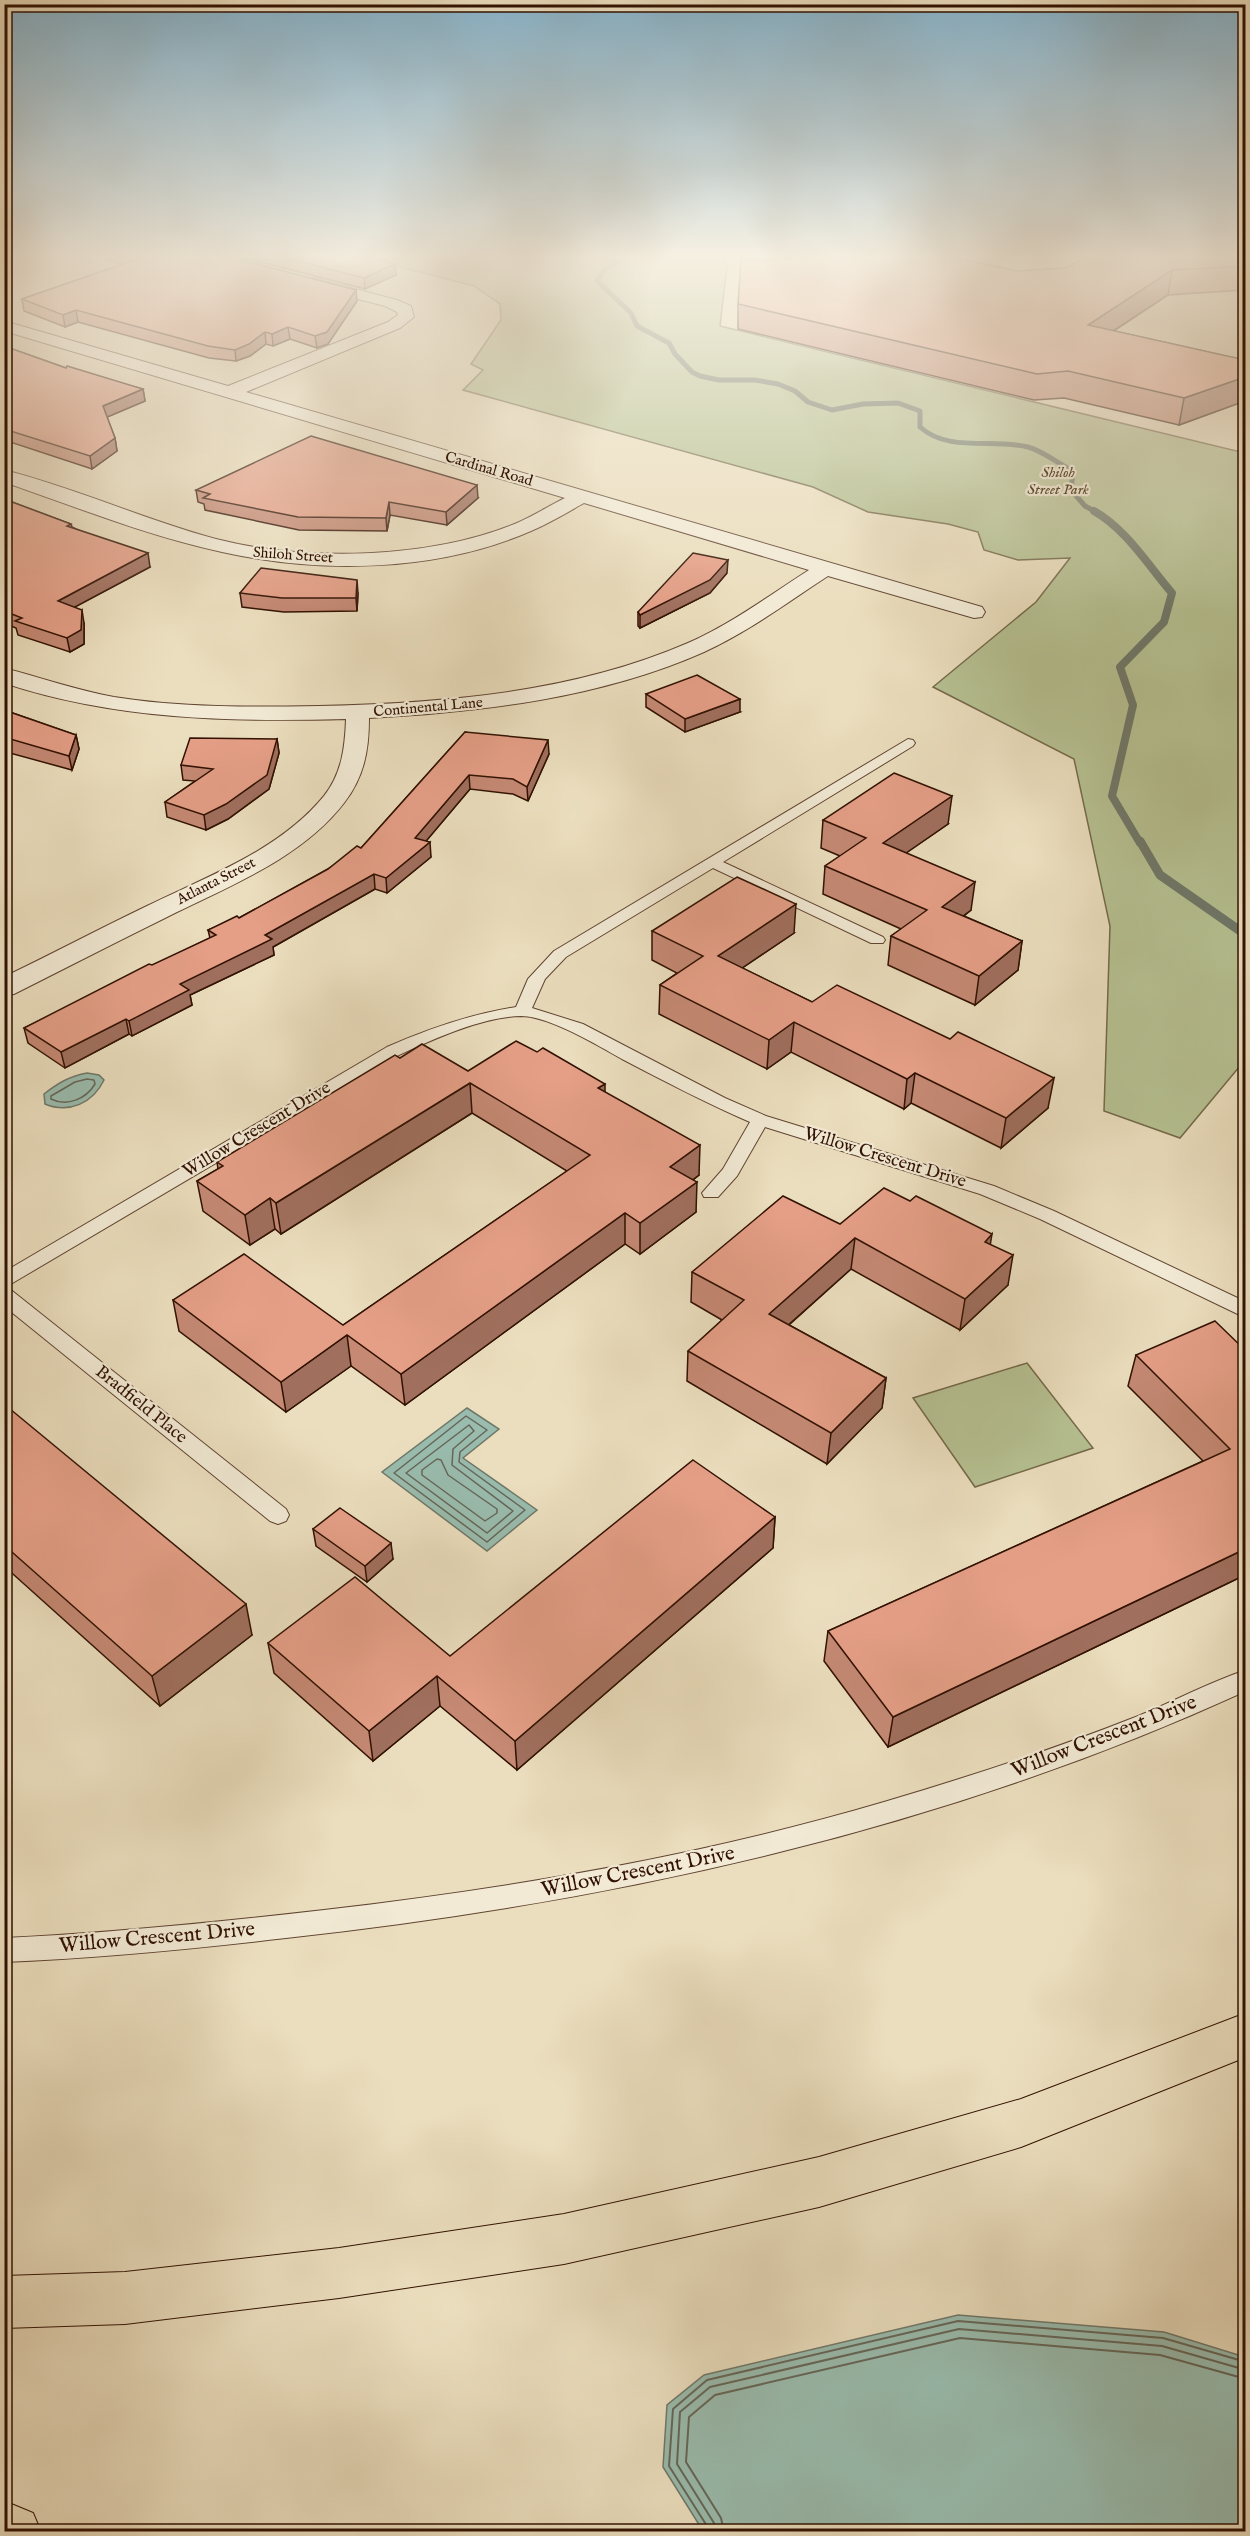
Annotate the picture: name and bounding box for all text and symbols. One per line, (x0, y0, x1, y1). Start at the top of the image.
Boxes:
street label: Cardinal Road (443, 447, 536, 491)
park label: Shiloh Street Park (1027, 463, 1089, 499)
street label: Shiloh Street (252, 543, 334, 567)
street label: Continental Lane (373, 693, 484, 721)
street label: Atlanta Street (172, 853, 259, 909)
street label: Willow Crescent Drive (179, 1077, 335, 1183)
street label: Willow Crescent Drive (801, 1122, 969, 1194)
street label: Bradfield Place (90, 1361, 192, 1449)
street label: Willow Crescent Drive (1007, 1689, 1201, 1785)
street label: Willow Crescent Drive (539, 1840, 737, 1904)
street label: Willow Crescent Drive (58, 1916, 256, 1960)

